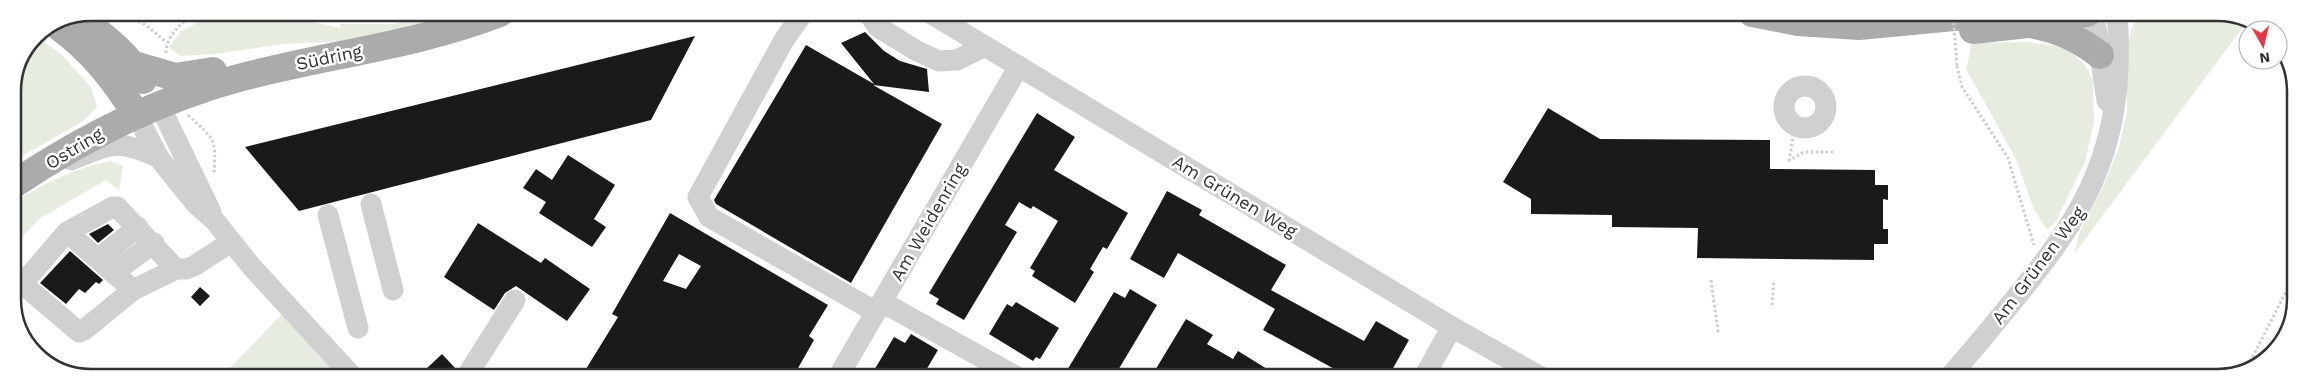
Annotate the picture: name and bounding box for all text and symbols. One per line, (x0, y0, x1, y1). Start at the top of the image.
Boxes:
north arrow (2238, 20, 2288, 70)
street label: Südring (294, 40, 364, 74)
text: N (2259, 49, 2271, 67)
street label: Ostring (41, 122, 107, 173)
street label: Am Grünen Weg (1169, 151, 1301, 242)
street label: Am Weidenring (886, 159, 970, 285)
street label: Am Grünen Weg (1987, 202, 2089, 328)

